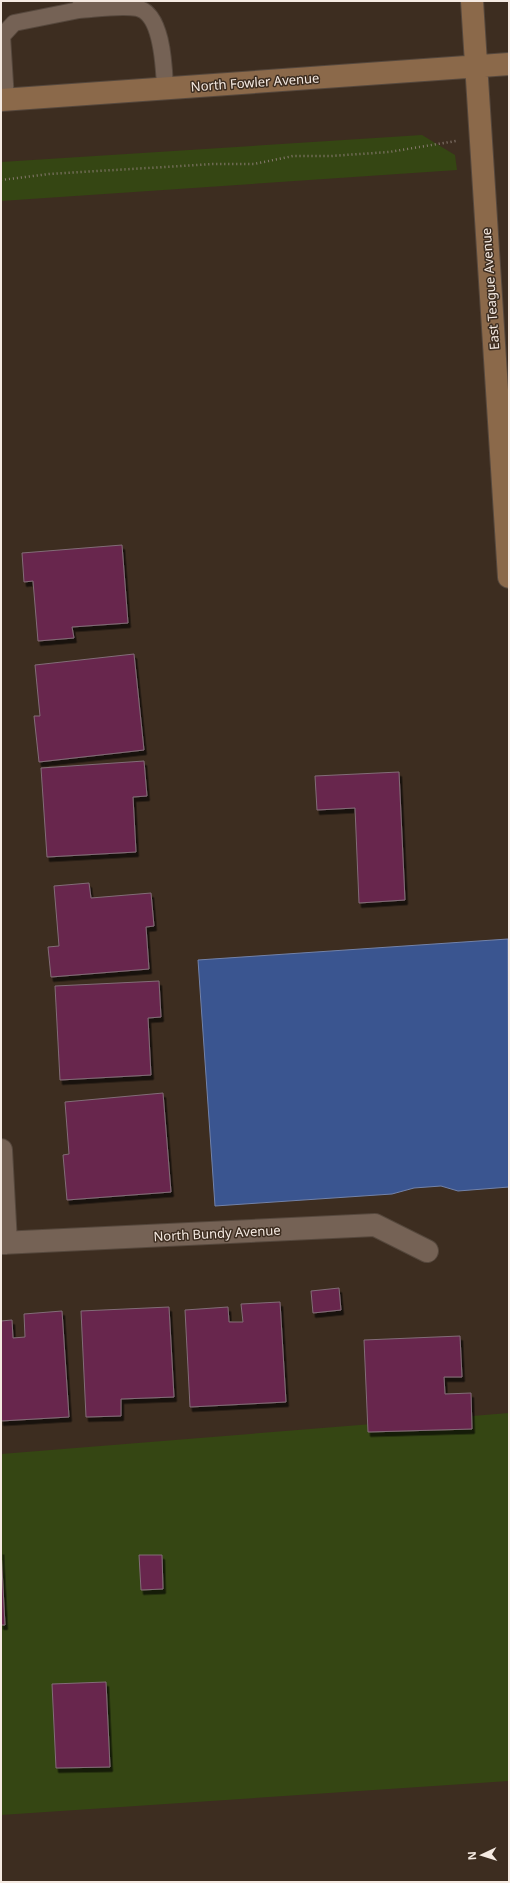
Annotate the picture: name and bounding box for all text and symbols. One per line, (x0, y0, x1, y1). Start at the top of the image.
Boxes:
street label: North Fowler Avenue (190, 69, 320, 95)
street label: East Teague Avenue (477, 227, 503, 351)
street label: North Bundy Avenue (153, 1221, 281, 1245)
north arrow (462, 1835, 502, 1875)
text: N (464, 1851, 479, 1861)

